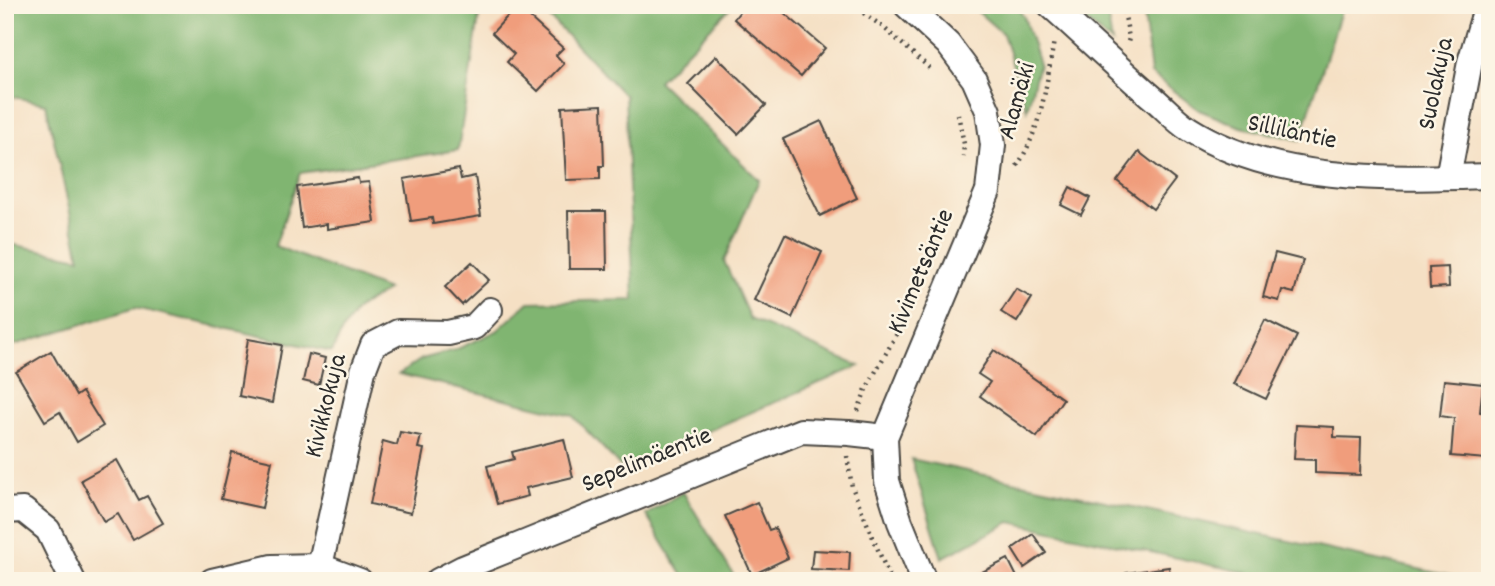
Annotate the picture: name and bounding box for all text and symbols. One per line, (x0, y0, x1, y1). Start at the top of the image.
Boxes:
street label: Suolakuja (1409, 34, 1465, 134)
street label: Alamäki (989, 58, 1047, 144)
street label: Silliläntie (1244, 106, 1340, 160)
street label: Kivimetsäntie (879, 204, 965, 340)
street label: Kivikkokuja (296, 349, 358, 462)
street label: Sepelimäentie (576, 418, 718, 504)

